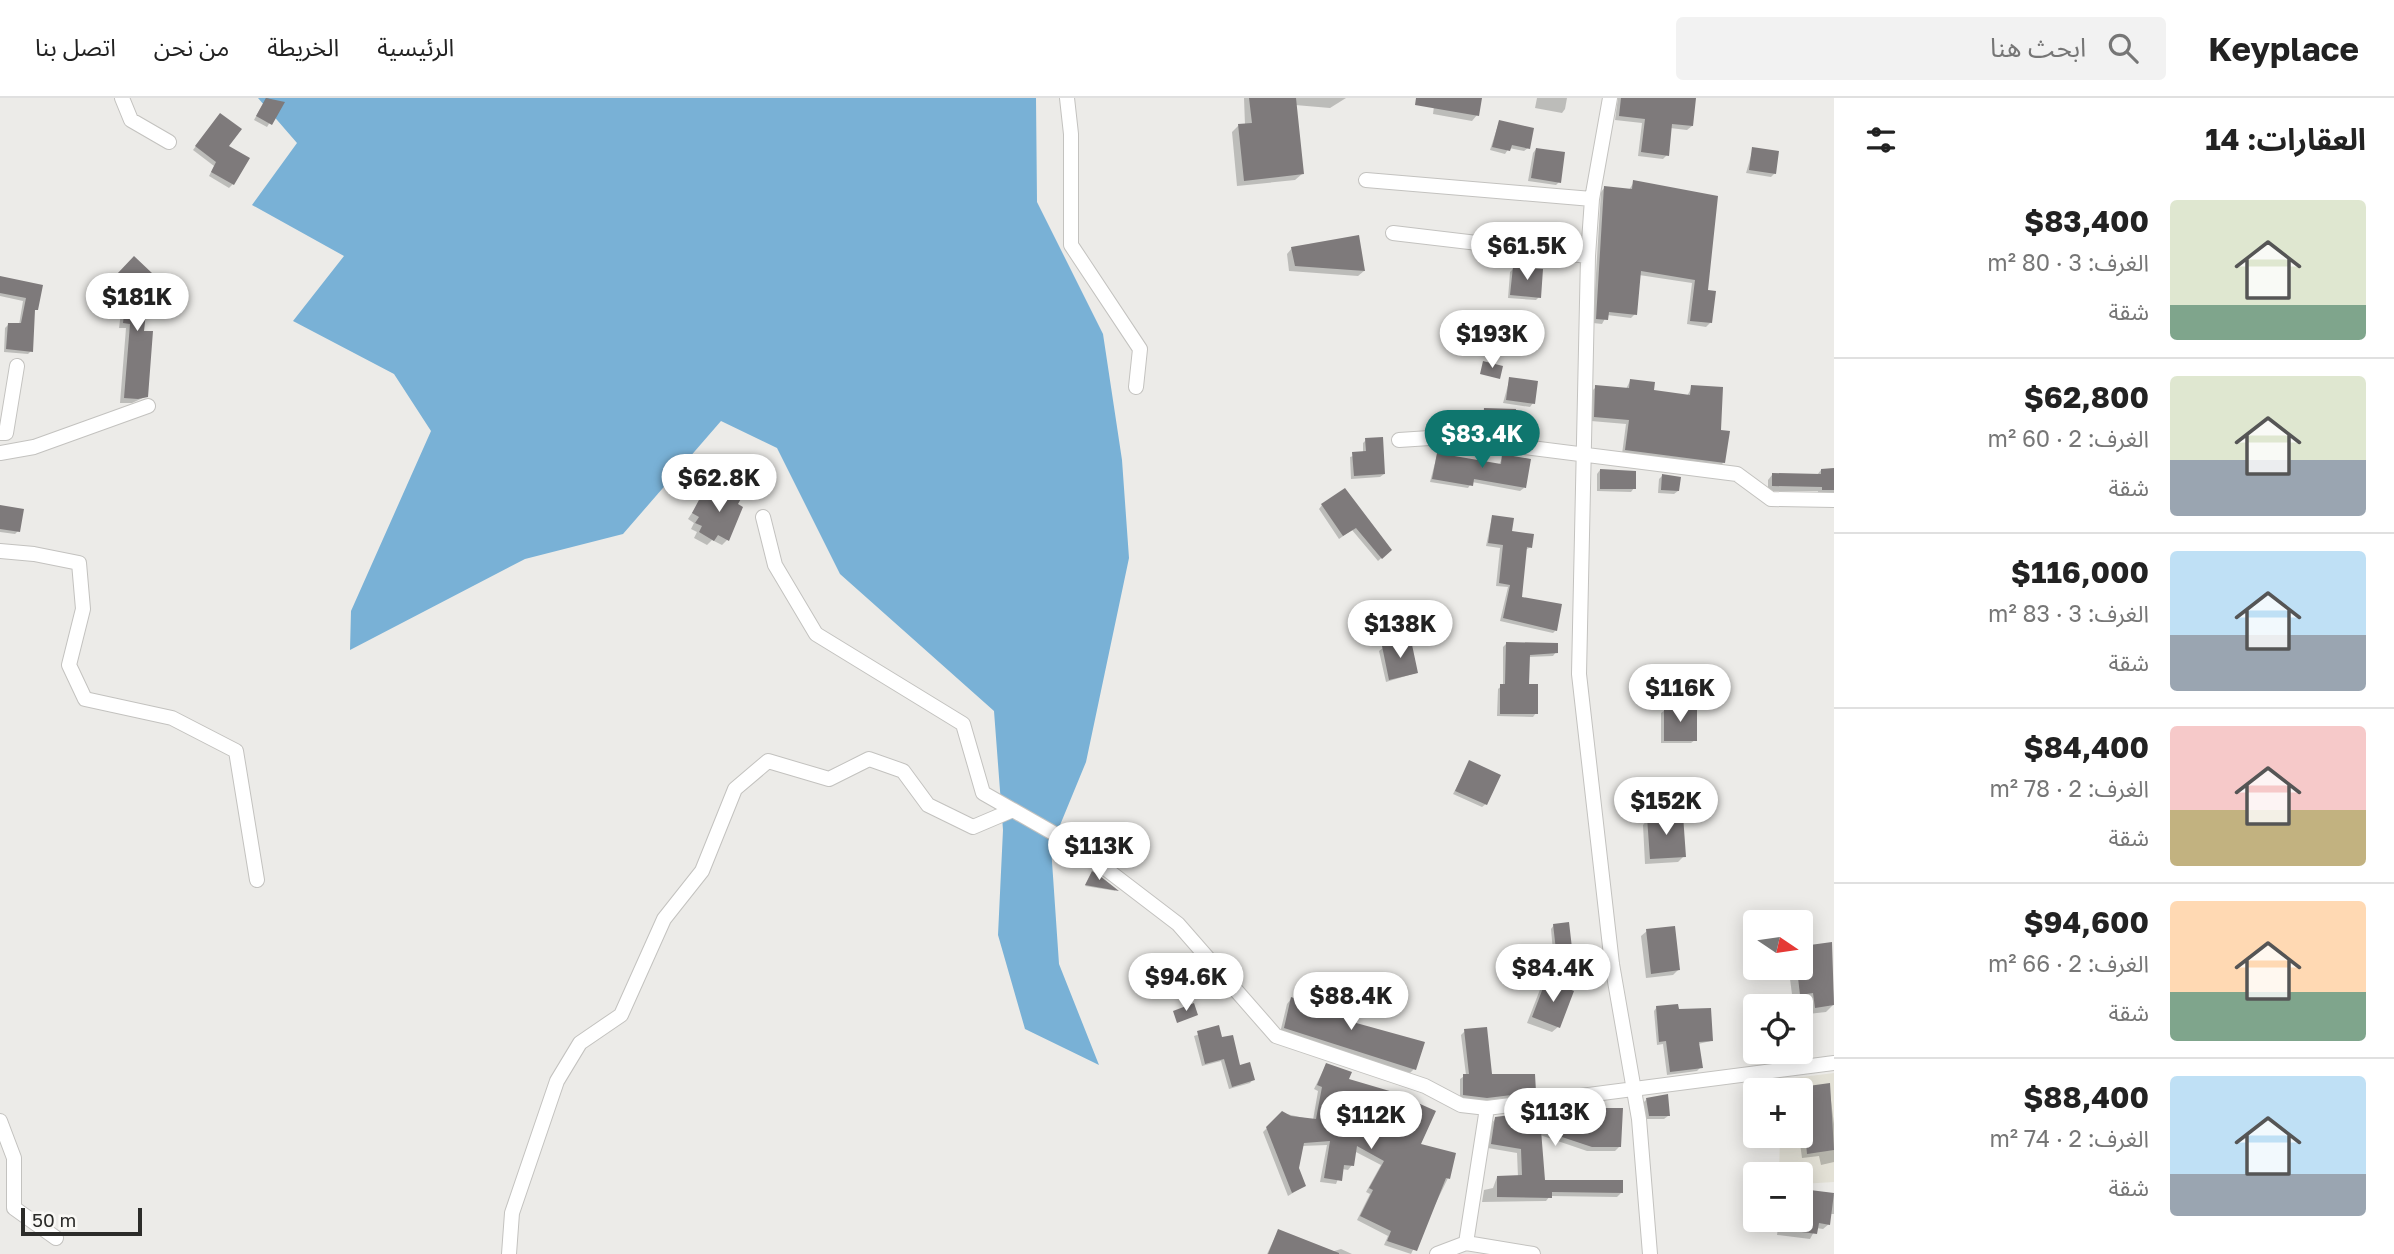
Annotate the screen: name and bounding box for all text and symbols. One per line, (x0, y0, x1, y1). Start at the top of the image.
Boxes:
search box (1676, 17, 2166, 80)
icon: search (2104, 29, 2142, 67)
text: Keyplace (2208, 29, 2359, 68)
text: اتصل بنا (35, 32, 116, 61)
text: من نحن (154, 32, 229, 61)
text: الخريطة (267, 32, 339, 61)
text: الرئيسية (377, 32, 454, 61)
text: ابحث هنا (1990, 32, 2086, 63)
icon: filters (1862, 121, 1900, 159)
text: العقارات: 14 (2205, 121, 2366, 157)
text: $83,400 (2024, 203, 2149, 239)
pin: $61.5K (1470, 222, 1584, 282)
icon: home (2226, 228, 2310, 312)
text: $61.5K (1487, 231, 1567, 259)
text: الغرف: 3 · 80 m² (1987, 248, 2149, 276)
pin: $181K (88, 274, 186, 333)
text: $181K (102, 282, 172, 310)
text: شقة (2108, 297, 2149, 325)
pin: $193K (1443, 310, 1541, 370)
text: $193K (1456, 319, 1528, 347)
text: $62,800 (2024, 379, 2149, 415)
icon: home (2226, 404, 2310, 488)
pin: $83.4K (1425, 410, 1539, 470)
text: $83.4K (1441, 419, 1523, 447)
text: الغرف: 2 · 60 m² (1988, 424, 2149, 452)
pin: $62.8K (662, 454, 776, 514)
text: $62.8K (678, 463, 760, 491)
text: شقة (2108, 473, 2149, 501)
text: $116,000 (2011, 554, 2149, 590)
icon: home (2226, 579, 2310, 663)
text: الغرف: 3 · 83 m² (1988, 599, 2149, 627)
pin: $138K (1351, 601, 1449, 660)
text: $138K (1364, 609, 1436, 637)
text: شقة (2108, 648, 2149, 676)
pin: $116K (1631, 664, 1729, 724)
text: $116K (1645, 673, 1715, 701)
text: $84,400 (2024, 729, 2149, 765)
icon: home (2226, 754, 2310, 838)
text: الغرف: 2 · 78 m² (1990, 774, 2149, 802)
pin: $152K (1617, 778, 1715, 837)
text: $152K (1630, 786, 1702, 814)
pin: $113K (1050, 822, 1148, 882)
text: شقة (2108, 823, 2149, 851)
text: $113K (1064, 831, 1134, 859)
text: $94,600 (2023, 904, 2149, 940)
north arrow (1743, 910, 1813, 980)
map controls (1743, 910, 1813, 1232)
icon: home (2226, 929, 2310, 1013)
pin: $84.4K (1496, 944, 1610, 1004)
text: الغرف: 2 · 66 m² (1988, 949, 2149, 977)
text: $84.4K (1512, 953, 1594, 981)
pin: $94.6K (1129, 954, 1243, 1013)
text: $94.6K (1144, 962, 1228, 990)
pin: $88.4K (1294, 972, 1408, 1032)
text: $88.4K (1309, 981, 1393, 1009)
button: locate (1743, 994, 1813, 1064)
text: شقة (2108, 998, 2149, 1026)
button: + (1743, 1078, 1813, 1148)
text: $88,400 (2023, 1079, 2149, 1115)
pin: $113K (1506, 1088, 1604, 1148)
pin: $112K (1322, 1091, 1420, 1151)
text: $113K (1520, 1097, 1590, 1125)
text: $112K (1336, 1100, 1406, 1128)
icon: home (2226, 1104, 2310, 1188)
text: الغرف: 2 · 74 m² (1990, 1124, 2149, 1152)
button: − (1743, 1162, 1813, 1232)
text: شقة (2108, 1173, 2149, 1201)
scale bar (21, 1205, 142, 1237)
text: 50 m (32, 1208, 76, 1231)

